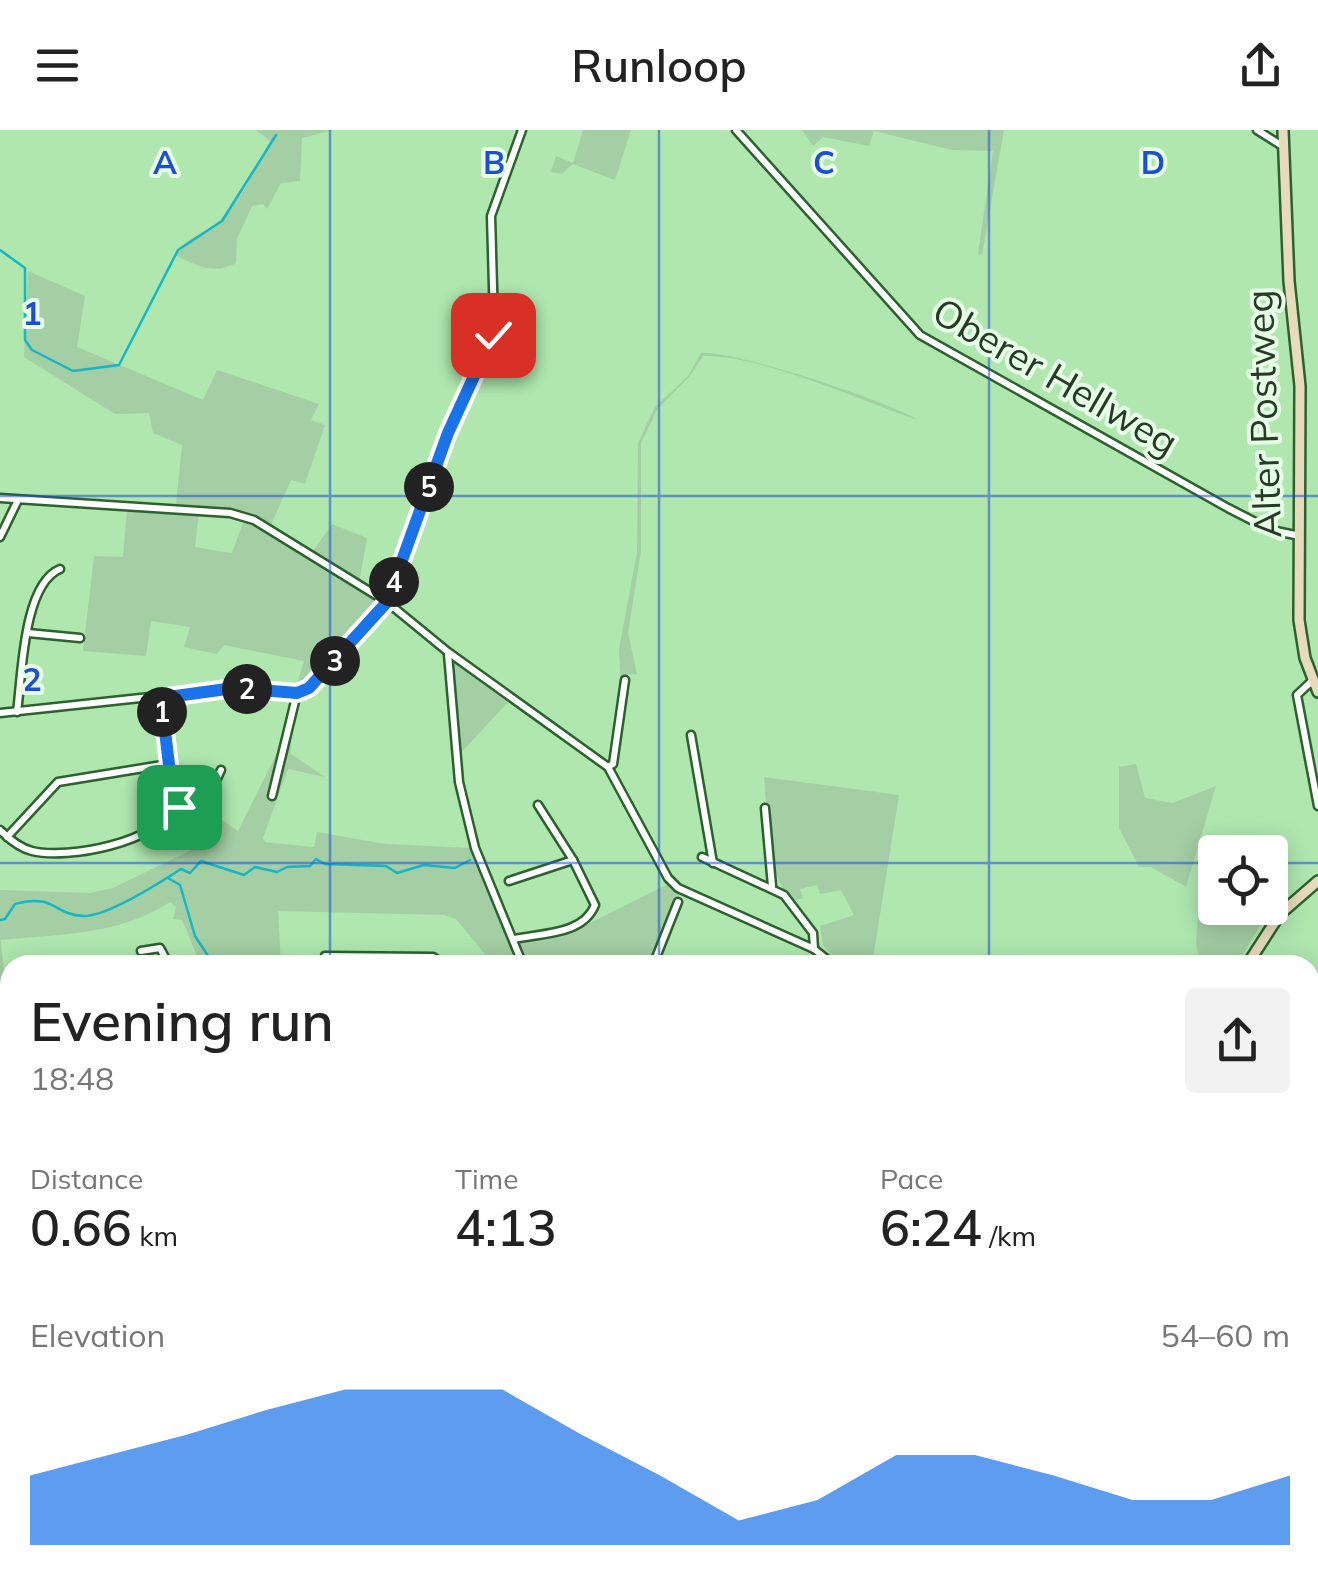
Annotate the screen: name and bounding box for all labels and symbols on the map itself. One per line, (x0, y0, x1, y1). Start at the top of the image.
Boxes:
text: A (153, 142, 177, 182)
text: B (483, 142, 505, 182)
text: C (813, 142, 835, 182)
text: D (1141, 142, 1165, 182)
street label: Oberer Hellweg (924, 287, 1187, 466)
street label: Alter Postweg (1235, 289, 1291, 539)
text: 1 (22, 293, 42, 333)
pin (451, 293, 536, 378)
pin: 5 (404, 462, 454, 512)
pin: 4 (369, 557, 419, 607)
pin: 3 (310, 636, 360, 686)
text: 2 (22, 659, 42, 699)
pin: 2 (222, 664, 272, 714)
pin: 1 (137, 687, 187, 737)
pin (137, 765, 222, 850)

